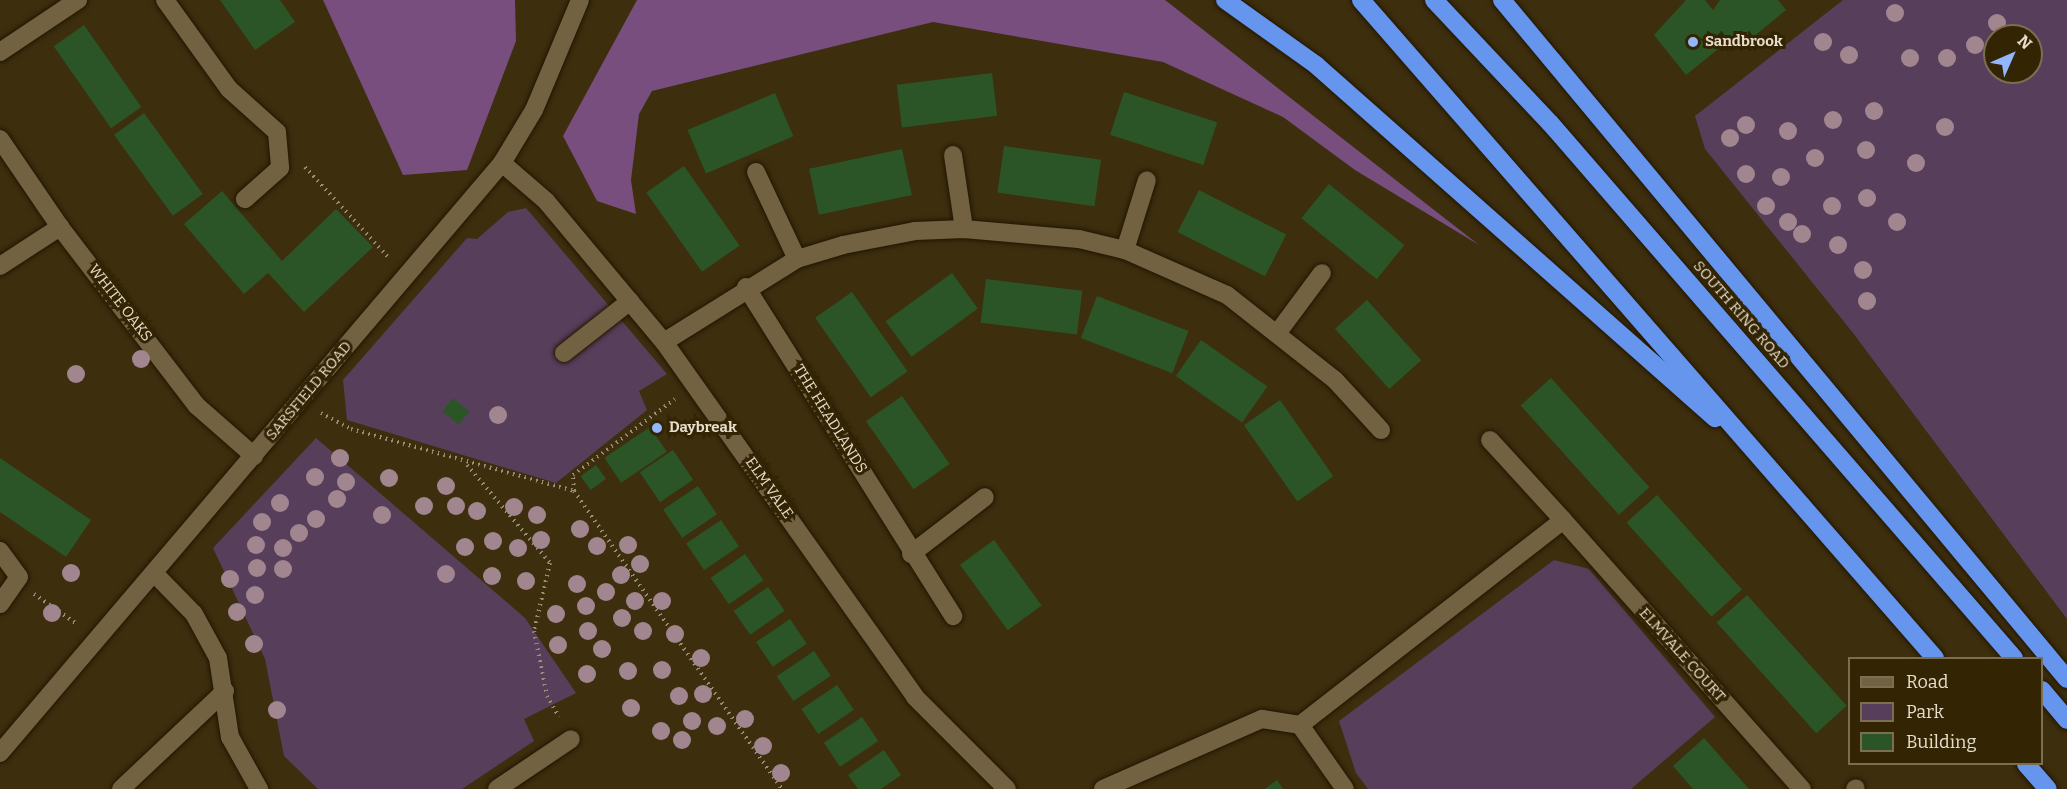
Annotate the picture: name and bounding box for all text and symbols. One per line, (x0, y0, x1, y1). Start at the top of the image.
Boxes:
north arrow (1983, 24, 2043, 84)
text: N (2014, 31, 2036, 53)
place label: Sandbrook (1705, 33, 1783, 51)
marker: Sandbrook (1686, 35, 1700, 49)
street label: SOUTH RING ROAD (1689, 257, 1793, 373)
street label: WHITE OAKS (84, 261, 156, 345)
street label: SARSFIELD ROAD (262, 338, 356, 444)
street label: THE HEADLANDS (789, 361, 871, 477)
place label: Daybreak (669, 419, 737, 437)
marker: Daybreak (650, 421, 664, 435)
street label: ELM VALE (741, 454, 797, 522)
street label: ELMVALE COURT (1635, 604, 1729, 706)
legend (1848, 657, 2043, 765)
text: Road (1906, 671, 1948, 693)
text: Park (1906, 701, 1944, 723)
text: Building (1906, 731, 1977, 753)

